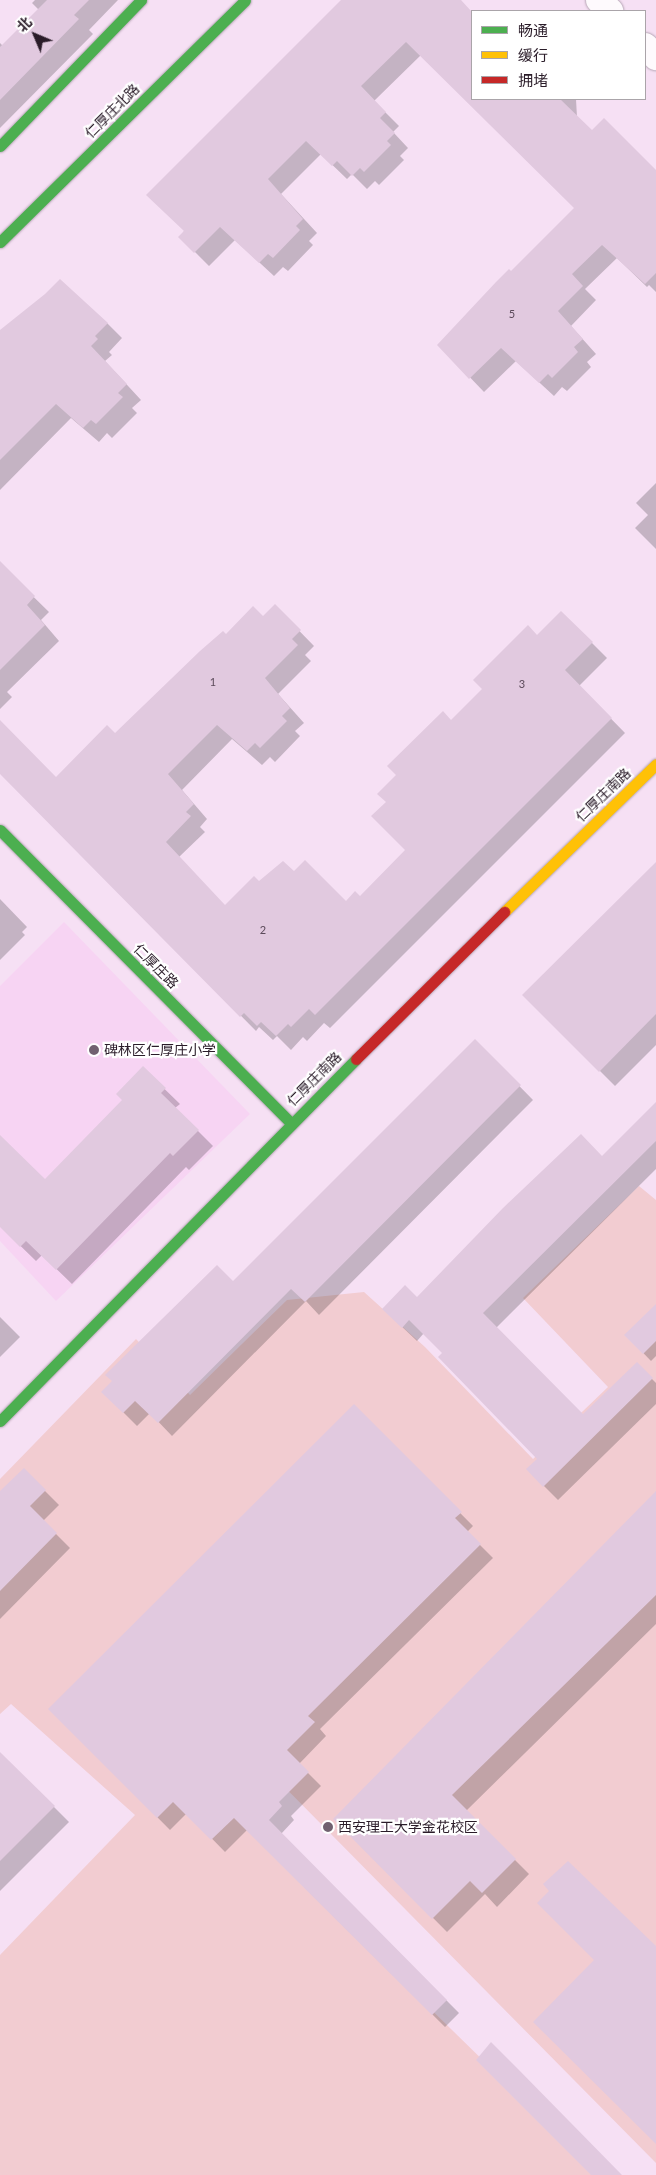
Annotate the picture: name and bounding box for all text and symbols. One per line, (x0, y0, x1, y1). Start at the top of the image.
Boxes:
north arrow (10, 10, 60, 60)
legend (471, 10, 646, 100)
text: 北 (13, 13, 35, 35)
text: 畅通 (518, 21, 548, 39)
text: 缓行 (518, 46, 548, 64)
text: 拥堵 (518, 71, 548, 89)
street label: 仁厚庄北路 (81, 80, 143, 142)
house number: 5 (509, 307, 515, 321)
house number: 1 (210, 675, 216, 689)
house number: 3 (519, 677, 525, 691)
street label: 仁厚庄南路 (572, 765, 634, 825)
house number: 2 (260, 923, 266, 937)
street label: 仁厚庄路 (130, 940, 182, 992)
place label: 碑林区仁厚庄小学 (104, 1042, 216, 1058)
marker: 碑林区仁厚庄小学 (88, 1044, 100, 1056)
street label: 仁厚庄南路 (283, 1048, 345, 1110)
place label: 西安理工大学金花校区 (338, 1819, 478, 1835)
marker: 西安理工大学金花校区 (322, 1821, 334, 1833)

